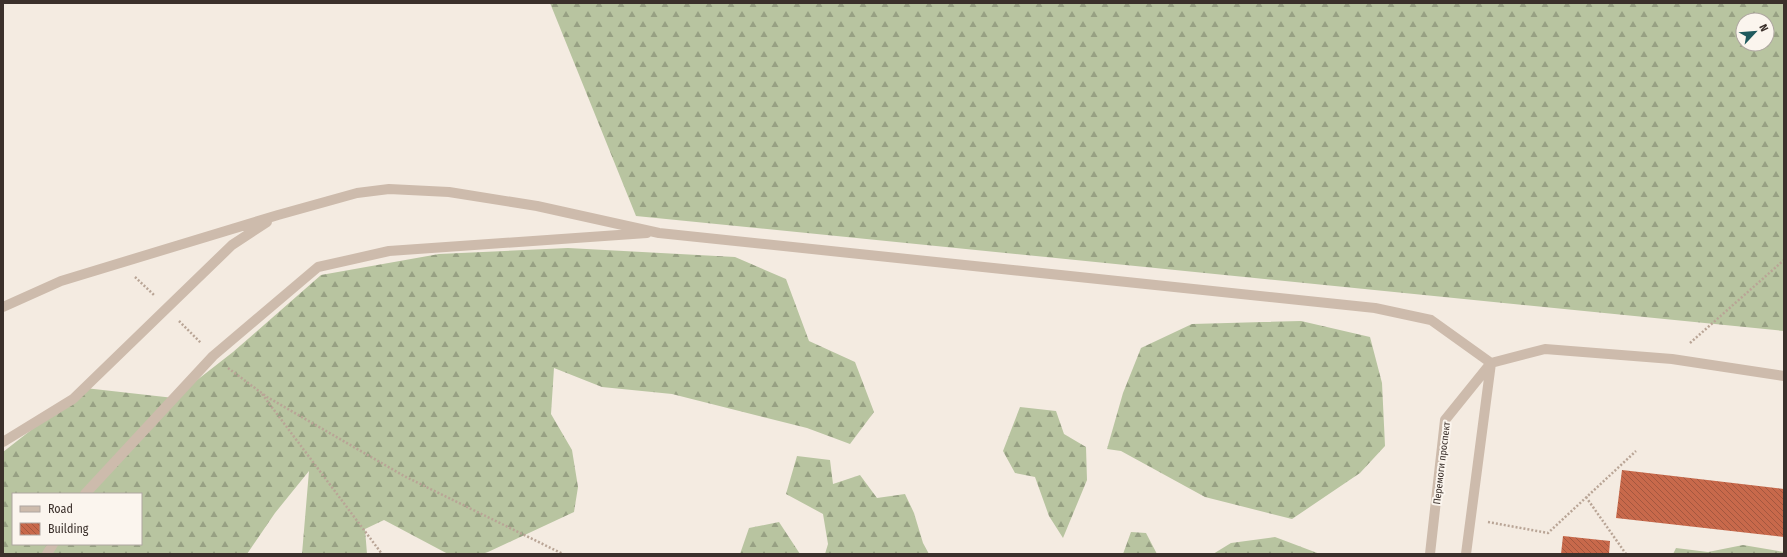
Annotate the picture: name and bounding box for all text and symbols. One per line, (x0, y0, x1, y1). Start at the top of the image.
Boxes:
north arrow (1735, 12, 1775, 52)
text: N (1756, 22, 1771, 34)
street label: Перемоги проспект (1431, 420, 1453, 505)
legend (12, 493, 142, 545)
text: Road (48, 502, 73, 516)
text: Building (48, 522, 89, 536)

